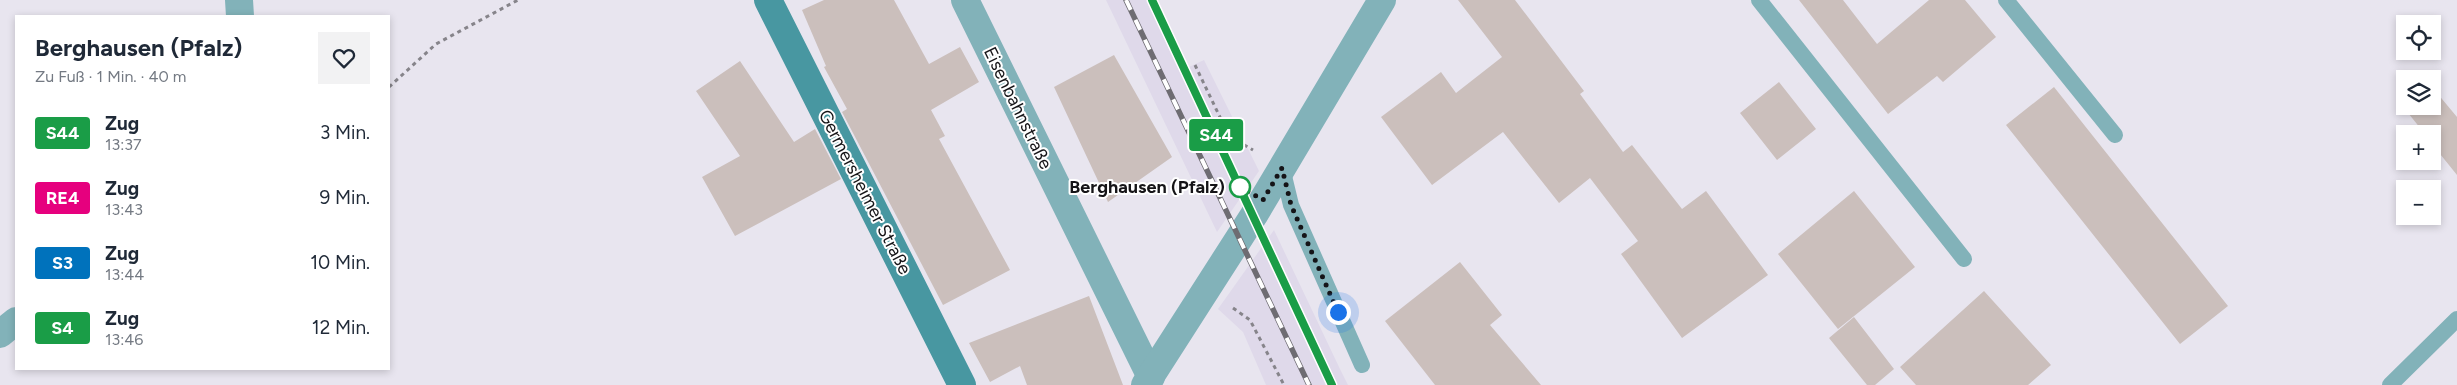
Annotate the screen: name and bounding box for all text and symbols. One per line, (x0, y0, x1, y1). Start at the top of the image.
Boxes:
map controls (2396, 15, 2441, 225)
button: locate (2396, 15, 2441, 60)
button: heart (318, 32, 370, 84)
text: Berghausen (Pfalz) (35, 33, 243, 62)
street label: Eisenbahnstraße (979, 43, 1057, 173)
text: Zu Fuß · 1 Min. · 40 m (35, 67, 186, 86)
button: layers (2396, 70, 2441, 115)
street label: Germersheimer Straße (814, 106, 916, 278)
text: Zug (105, 112, 139, 135)
line badge: S44 (1187, 119, 1245, 151)
text: 3 Min. (320, 121, 370, 144)
text: S44 (46, 122, 79, 144)
text: S44 (1199, 124, 1233, 146)
button: + (2396, 125, 2441, 170)
text: 13:37 (105, 135, 142, 154)
place label: Berghausen (Pfalz) (1069, 176, 1225, 198)
marker: Berghausen (Pfalz) (1229, 176, 1251, 198)
text: Zug (105, 177, 139, 200)
button: − (2396, 180, 2441, 225)
text: 9 Min. (320, 186, 370, 209)
text: RE4 (46, 187, 79, 209)
text: 13:43 (105, 200, 143, 219)
text: Zug (105, 242, 139, 265)
text: 10 Min. (310, 251, 370, 274)
text: S3 (52, 252, 73, 274)
text: 13:44 (105, 265, 144, 284)
your location (1326, 300, 1351, 325)
text: Zug (105, 307, 139, 330)
text: 12 Min. (312, 316, 370, 339)
text: S4 (51, 317, 74, 339)
text: 13:46 (105, 330, 143, 349)

